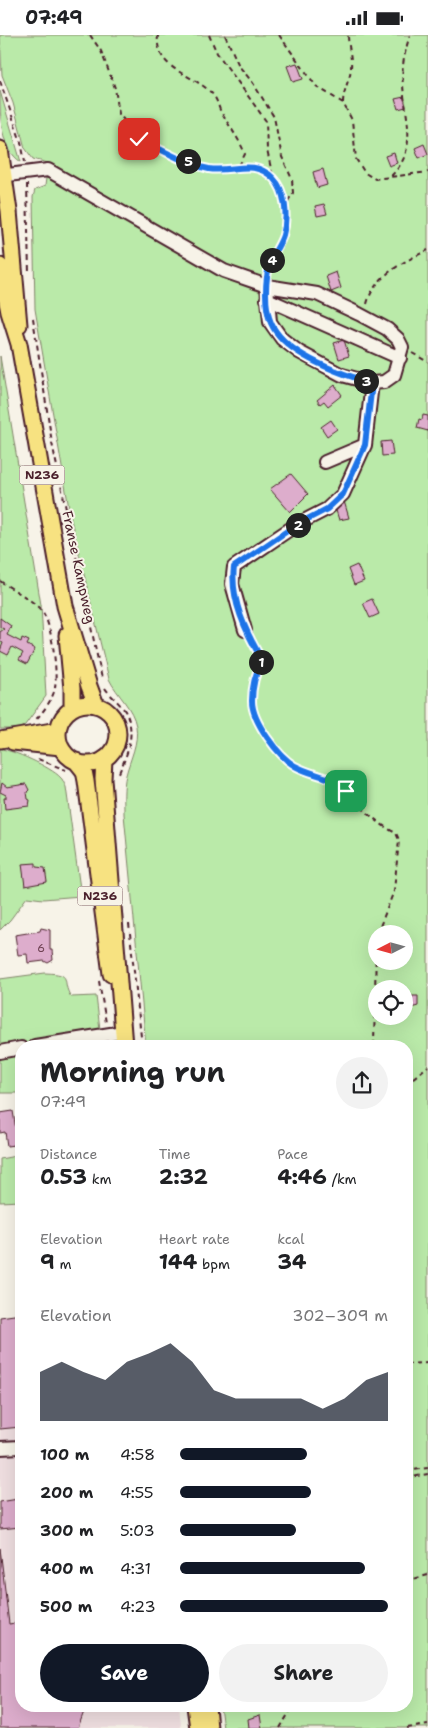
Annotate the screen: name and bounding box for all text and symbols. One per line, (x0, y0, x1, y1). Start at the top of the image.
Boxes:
text: 07:49 (25, 5, 82, 30)
pin (118, 118, 160, 160)
icon: check (125, 125, 153, 153)
pin: 5 (176, 149, 200, 173)
text: 5 (184, 152, 193, 170)
pin: 4 (260, 247, 284, 273)
text: 4 (268, 251, 277, 269)
pin: 3 (354, 369, 378, 393)
text: 3 (362, 372, 371, 390)
road number: N236 (20, 465, 64, 485)
street label: Franse Kampweg (58, 509, 100, 625)
pin: 2 (286, 513, 310, 537)
text: 2 (294, 516, 303, 534)
pin: 1 (248, 649, 274, 675)
text: 1 (258, 653, 265, 671)
pin (325, 770, 367, 812)
icon: arrive (332, 777, 360, 805)
road number: N236 (78, 886, 122, 905)
north arrow (368, 925, 412, 970)
map controls (368, 925, 413, 1025)
house number: 6 (37, 941, 45, 956)
button: locate (368, 980, 413, 1025)
text: Morning run (40, 1053, 225, 1091)
button: share (336, 1057, 388, 1109)
text: 07:49 (40, 1091, 86, 1112)
text: Distance (40, 1145, 97, 1163)
text: Time (159, 1145, 191, 1163)
text: Pace (277, 1145, 308, 1163)
text: 0.53 (40, 1163, 87, 1191)
text: 2:32 (159, 1163, 208, 1191)
text: 4:46 (277, 1163, 327, 1191)
text: km (87, 1170, 112, 1188)
text: /km (327, 1170, 357, 1188)
text: Elevation (40, 1230, 103, 1248)
text: Heart rate (159, 1230, 230, 1248)
text: kcal (277, 1230, 305, 1248)
text: 9 (40, 1248, 55, 1276)
text: 144 (159, 1248, 197, 1276)
text: 34 (277, 1248, 307, 1276)
text: m (55, 1255, 72, 1273)
text: bpm (197, 1255, 230, 1273)
text: Elevation (40, 1305, 112, 1326)
text: 302–309 m (292, 1305, 388, 1326)
text: 100 m (40, 1444, 89, 1465)
text: 4:58 (120, 1444, 155, 1465)
text: 200 m (40, 1482, 93, 1503)
text: 4:55 (120, 1482, 154, 1503)
text: 300 m (40, 1520, 94, 1541)
text: 5:03 (120, 1520, 155, 1541)
text: 400 m (40, 1558, 94, 1579)
text: 4:31 (120, 1558, 151, 1579)
text: 500 m (40, 1596, 92, 1617)
text: 4:23 (120, 1596, 156, 1617)
button: Save (40, 1644, 209, 1702)
button: Share (219, 1644, 388, 1702)

